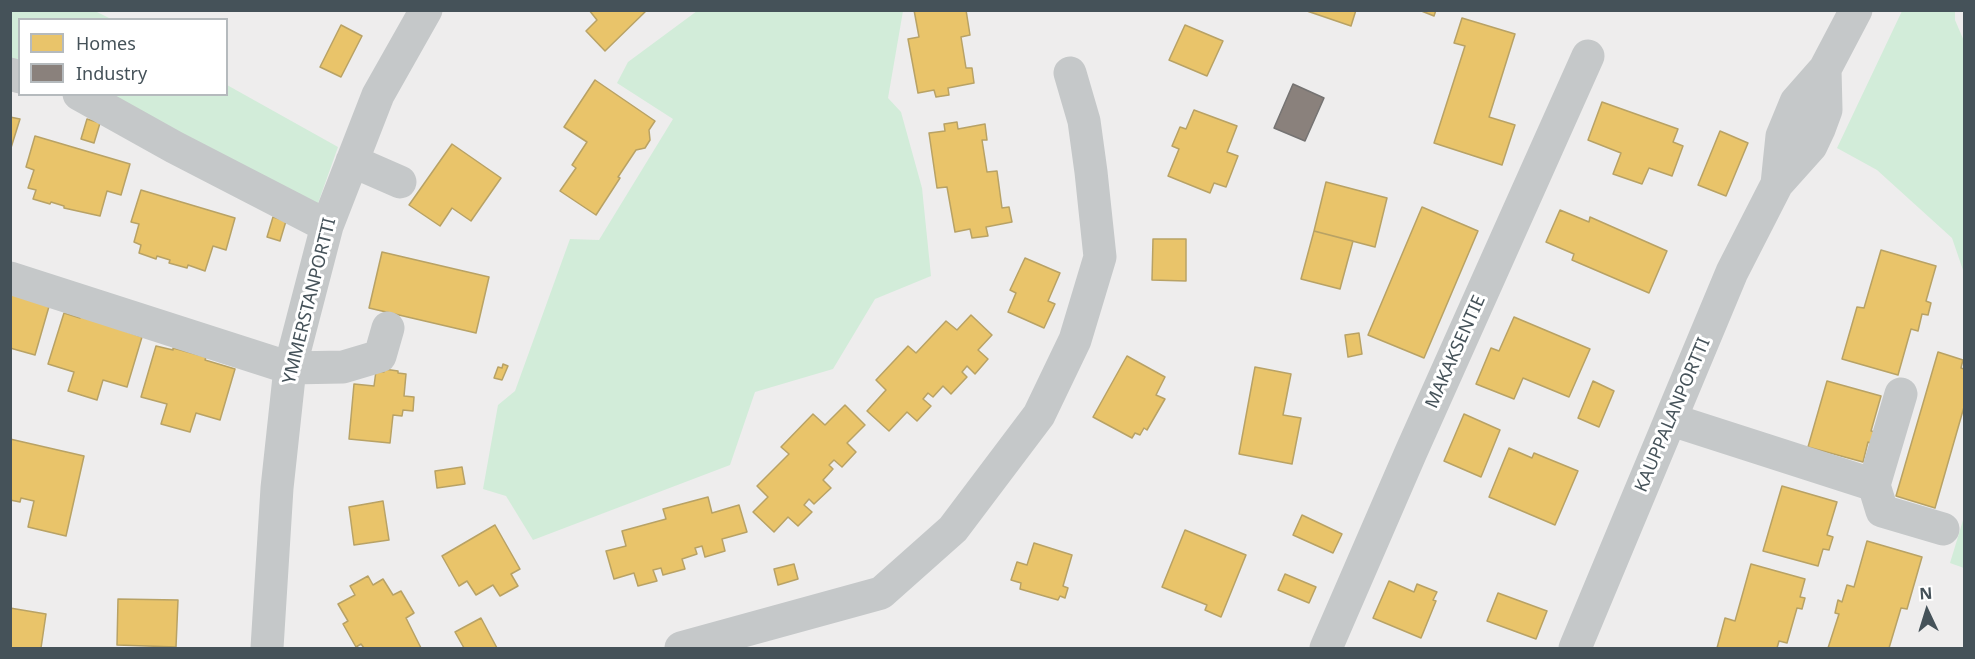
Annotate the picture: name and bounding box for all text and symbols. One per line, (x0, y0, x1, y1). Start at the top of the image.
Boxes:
legend (18, 18, 228, 96)
text: Homes (76, 31, 136, 55)
text: Industry (76, 61, 147, 85)
street label: YMMERSTANPORTTI (279, 216, 341, 386)
street label: MAKAKSENTIE (1421, 292, 1491, 412)
street label: KAUPPALANPORTTI (1631, 335, 1715, 495)
north arrow (1897, 581, 1957, 641)
text: N (1918, 582, 1933, 604)

